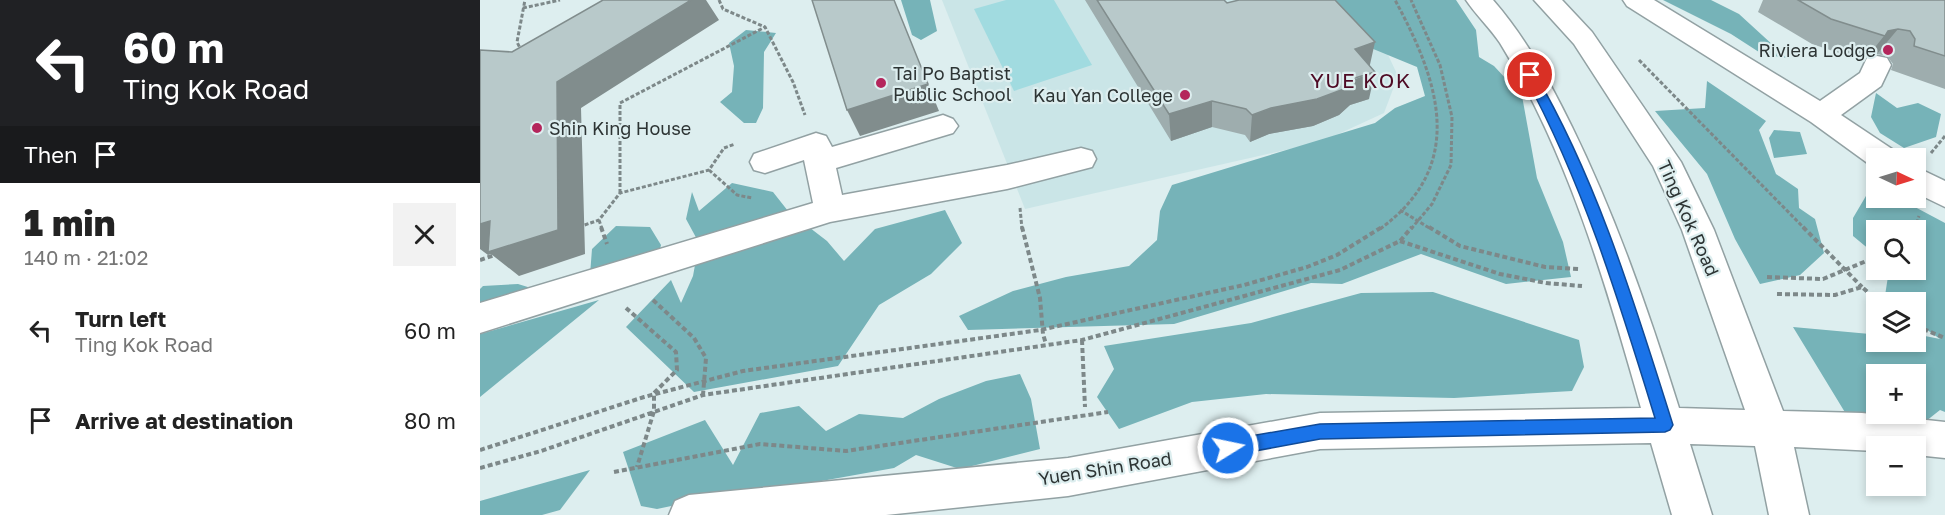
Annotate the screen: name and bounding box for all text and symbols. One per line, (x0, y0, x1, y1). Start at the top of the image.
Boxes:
text: 60 m (123, 22, 224, 72)
icon: left (24, 24, 102, 102)
place label: Riviera Lodge (1759, 39, 1876, 61)
marker: Riviera Lodge (1881, 43, 1895, 57)
pin (1504, 49, 1555, 100)
icon: arrive (1513, 58, 1546, 91)
place label: Tai Po Baptist Public School (893, 62, 1012, 105)
district label: YUE KOK (1310, 67, 1412, 93)
text: Ting Kok Road (123, 73, 309, 105)
marker: Tai Po Baptist Public School (874, 76, 888, 90)
place label: Kau Yan College (1033, 84, 1173, 106)
marker: Kau Yan College (1178, 88, 1192, 102)
place label: Shin King House (549, 117, 691, 139)
marker: Shin King House (530, 121, 544, 135)
icon: arrive (89, 138, 122, 171)
text: Then (24, 141, 77, 168)
north arrow (1866, 148, 1926, 208)
map controls (1866, 148, 1926, 496)
street label: Ting Kok Road (1654, 157, 1724, 279)
text: 1 min (24, 201, 115, 244)
button: close (393, 203, 456, 266)
button: search (1866, 220, 1926, 280)
text: 140 m · 21:02 (24, 245, 148, 269)
button: layers (1866, 292, 1926, 352)
text: Turn left (75, 305, 166, 332)
icon: left (24, 314, 57, 347)
text: 60 m (404, 317, 456, 344)
text: Ting Kok Road (75, 332, 213, 356)
button: + (1866, 364, 1926, 424)
icon: arrive (24, 404, 57, 437)
text: Arrive at destination (75, 407, 293, 434)
text: 80 m (404, 407, 456, 434)
position arrow (1196, 416, 1260, 480)
button: − (1866, 436, 1926, 496)
street label: Yuen Shin Road (1037, 447, 1173, 489)

